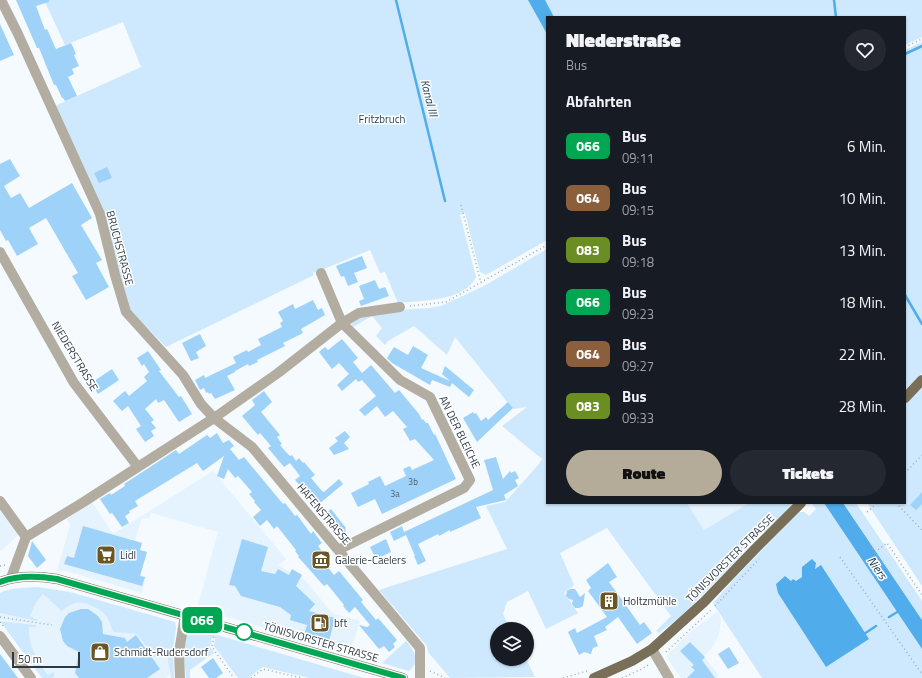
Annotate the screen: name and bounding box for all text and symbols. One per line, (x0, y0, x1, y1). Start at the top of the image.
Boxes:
text: Niederstraße (566, 25, 681, 54)
button: heart (844, 29, 886, 71)
text: Bus (566, 55, 587, 75)
water label: Kanal III (416, 77, 444, 120)
text: Abfahrten (566, 90, 632, 113)
park label: Fritzbruch (359, 111, 405, 127)
text: Bus (622, 125, 647, 148)
text: 066 (576, 135, 600, 156)
text: 6 Min. (847, 135, 886, 158)
text: 09:11 (622, 148, 654, 168)
text: Bus (622, 177, 647, 200)
text: 064 (576, 187, 600, 208)
text: 10 Min. (839, 187, 886, 210)
text: 09:15 (622, 200, 654, 220)
street label: BRUCHSTRASSE (102, 209, 138, 287)
text: Bus (622, 229, 647, 252)
text: 083 (576, 239, 600, 260)
text: 13 Min. (839, 239, 886, 262)
text: 09:18 (622, 252, 654, 272)
text: Bus (622, 281, 647, 304)
text: 066 (576, 291, 600, 312)
text: 18 Min. (839, 291, 886, 314)
text: 09:23 (622, 304, 654, 324)
street label: NIEDERSTRASSE (48, 318, 102, 394)
text: Bus (622, 333, 647, 356)
text: 064 (576, 343, 600, 364)
text: 22 Min. (839, 343, 886, 366)
text: 09:27 (622, 356, 654, 376)
text: Bus (622, 385, 647, 408)
street label: AN DER BLEICHE (435, 393, 485, 471)
text: 083 (576, 395, 600, 416)
text: 28 Min. (839, 395, 886, 418)
text: 09:33 (622, 408, 654, 428)
button: Route (566, 450, 722, 496)
button: Tickets (730, 450, 886, 496)
house number: 3b (408, 475, 418, 488)
street label: HAFENSTRASSE (293, 480, 355, 548)
house number: 3a (390, 487, 400, 500)
street label: TÖNISVORSTER STRASSE (682, 510, 778, 606)
supermarket icon: Lidl (95, 544, 117, 566)
place label: Lidl (120, 547, 136, 563)
museum icon: Galerie-Caelers (310, 549, 332, 571)
place label: Galerie-Caelers (335, 552, 406, 568)
water label: Niers (863, 552, 893, 584)
building icon: Holtzmühle (598, 590, 620, 612)
place label: Holtzmühle (623, 593, 677, 609)
line badge: 066 (179, 607, 225, 633)
text: 066 (190, 609, 214, 630)
fuel station icon: bft (309, 612, 331, 634)
place label: bft (334, 615, 347, 631)
street label: TÖNISVORSTER STRASSE (262, 618, 380, 666)
map controls (490, 622, 534, 666)
button: layers (490, 622, 534, 666)
unlabelled marker (235, 623, 253, 641)
shop icon: Schmidt-Rudersdorf (89, 641, 111, 663)
place label: Schmidt-Rudersdorf (114, 644, 209, 660)
scale bar (12, 650, 80, 669)
text: 50 m (18, 651, 42, 667)

